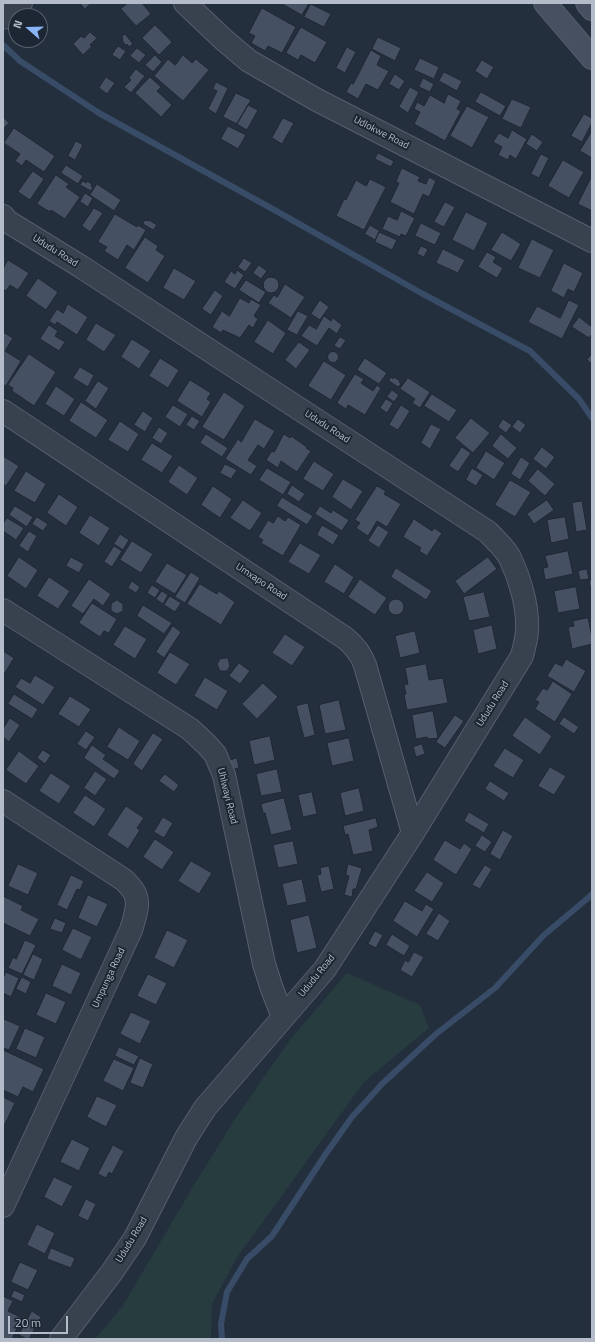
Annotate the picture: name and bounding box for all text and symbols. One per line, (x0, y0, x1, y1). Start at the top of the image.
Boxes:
north arrow (8, 8, 48, 48)
text: N (9, 18, 26, 31)
street label: Udlokwe Road (351, 114, 411, 152)
street label: Ududu Road (30, 232, 80, 270)
street label: Ududu Road (302, 408, 352, 446)
street label: Umxapo Road (233, 561, 289, 603)
street label: Ududu Road (474, 679, 512, 729)
street label: Uhlwayi Road (214, 767, 240, 825)
street label: Umpunga Road (90, 946, 128, 1010)
street label: Ududu Road (296, 952, 338, 1000)
street label: Ududu Road (114, 1215, 150, 1265)
scale bar (10, 1308, 70, 1334)
text: 20 m (15, 1313, 41, 1332)

